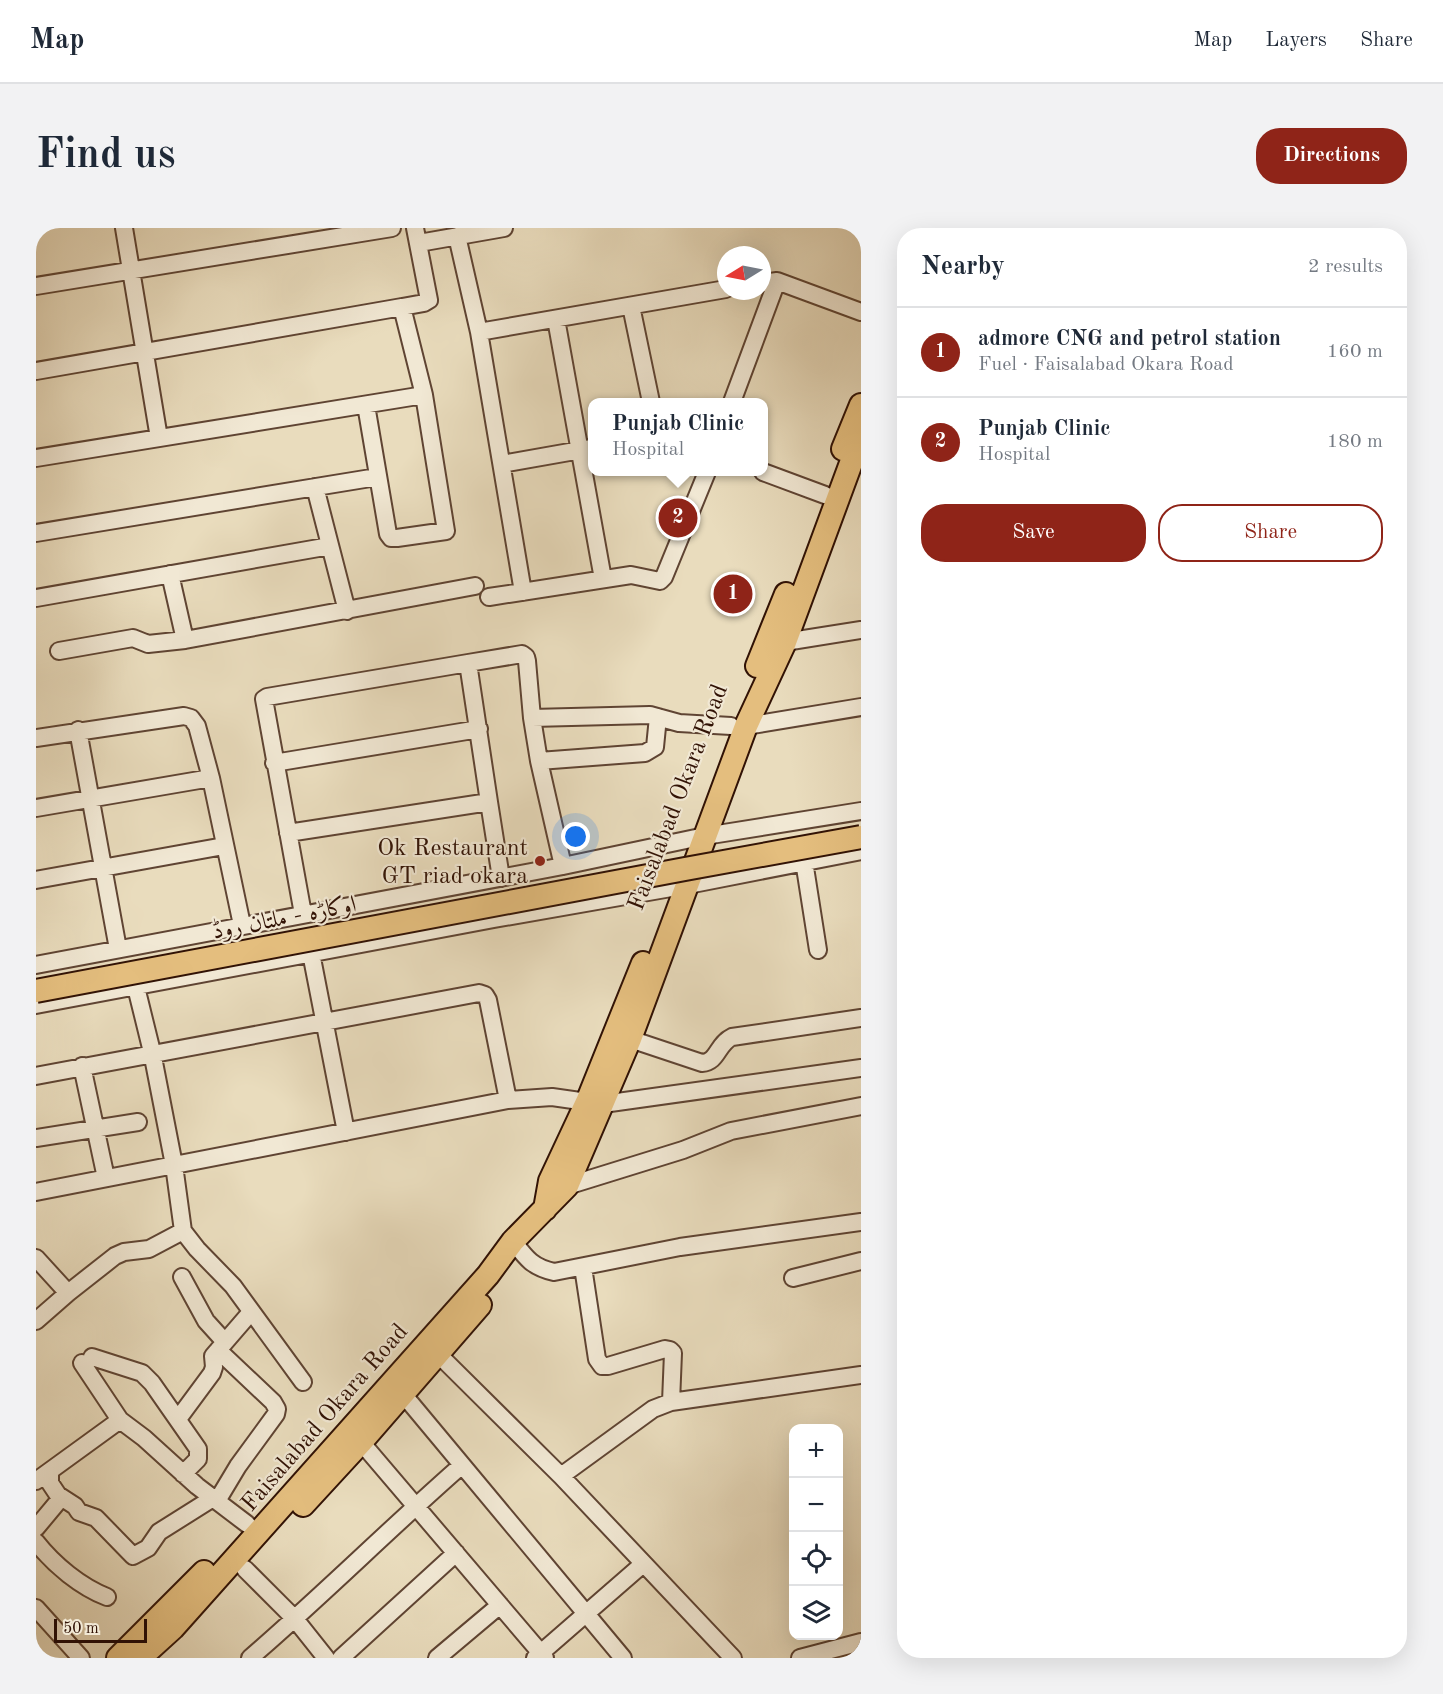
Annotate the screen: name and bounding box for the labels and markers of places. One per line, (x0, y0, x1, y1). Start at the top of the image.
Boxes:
pin: 2 (658, 496, 698, 540)
pin: 1 (714, 572, 752, 616)
place label: Ok Restaurant GT riad okara (377, 837, 528, 889)
marker: Ok Restaurant GT riad okara (533, 854, 547, 868)

